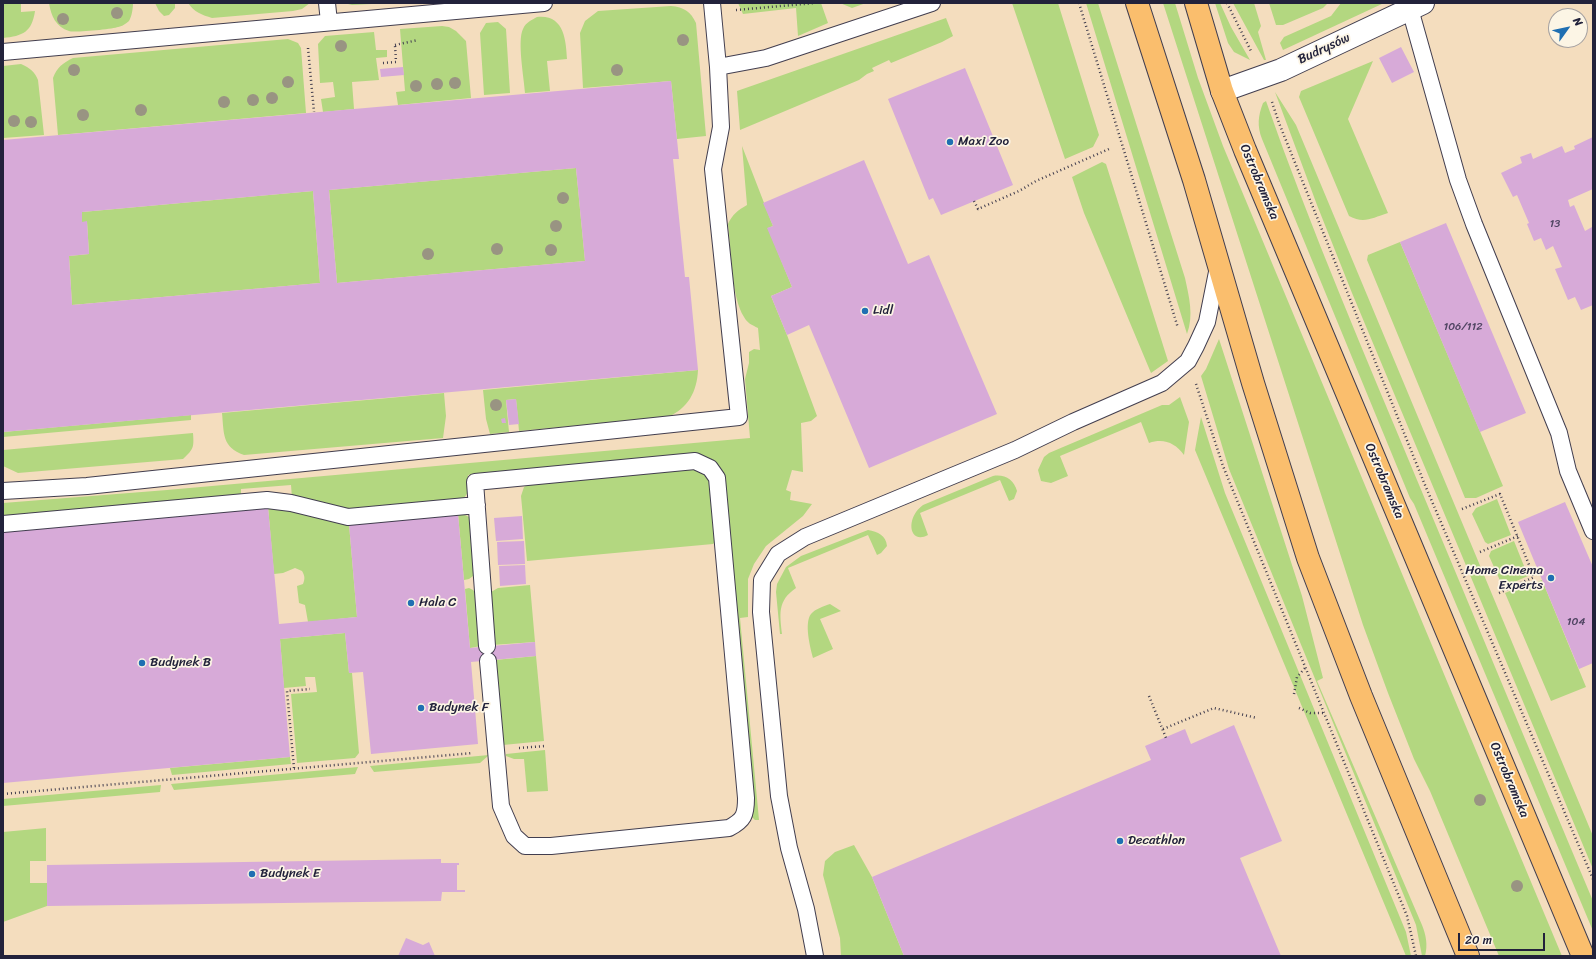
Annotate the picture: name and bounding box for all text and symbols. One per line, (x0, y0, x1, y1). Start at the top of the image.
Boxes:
north arrow (1548, 8, 1588, 48)
text: N (1568, 13, 1588, 30)
street label: Budrysów (1296, 30, 1352, 68)
place label: Maxi Zoo (958, 134, 1009, 150)
marker: Maxi Zoo (945, 137, 955, 147)
street label: Ostrobramska (1236, 142, 1282, 222)
house number: 13 (1550, 217, 1560, 231)
place label: Lidl (873, 303, 893, 319)
marker: Lidl (860, 306, 870, 316)
house number: 106/112 (1443, 320, 1483, 334)
street label: Ostrobramska (1361, 441, 1407, 521)
place label: Home Cinema Experts (1465, 563, 1543, 594)
marker: Home Cinema Experts (1546, 573, 1556, 583)
place label: Hala C (419, 595, 456, 611)
marker: Hala C (406, 598, 416, 608)
house number: 104 (1567, 615, 1585, 629)
place label: Budynek B (150, 655, 211, 671)
marker: Budynek B (137, 658, 147, 668)
place label: Budynek F (429, 700, 489, 716)
marker: Budynek F (416, 703, 426, 713)
street label: Ostrobramska (1486, 740, 1532, 820)
place label: Decathlon (1128, 833, 1185, 849)
marker: Decathlon (1115, 836, 1125, 846)
place label: Budynek E (260, 866, 320, 882)
marker: Budynek E (247, 869, 257, 879)
scale bar (1460, 925, 1547, 951)
text: 20 m (1465, 929, 1492, 951)

